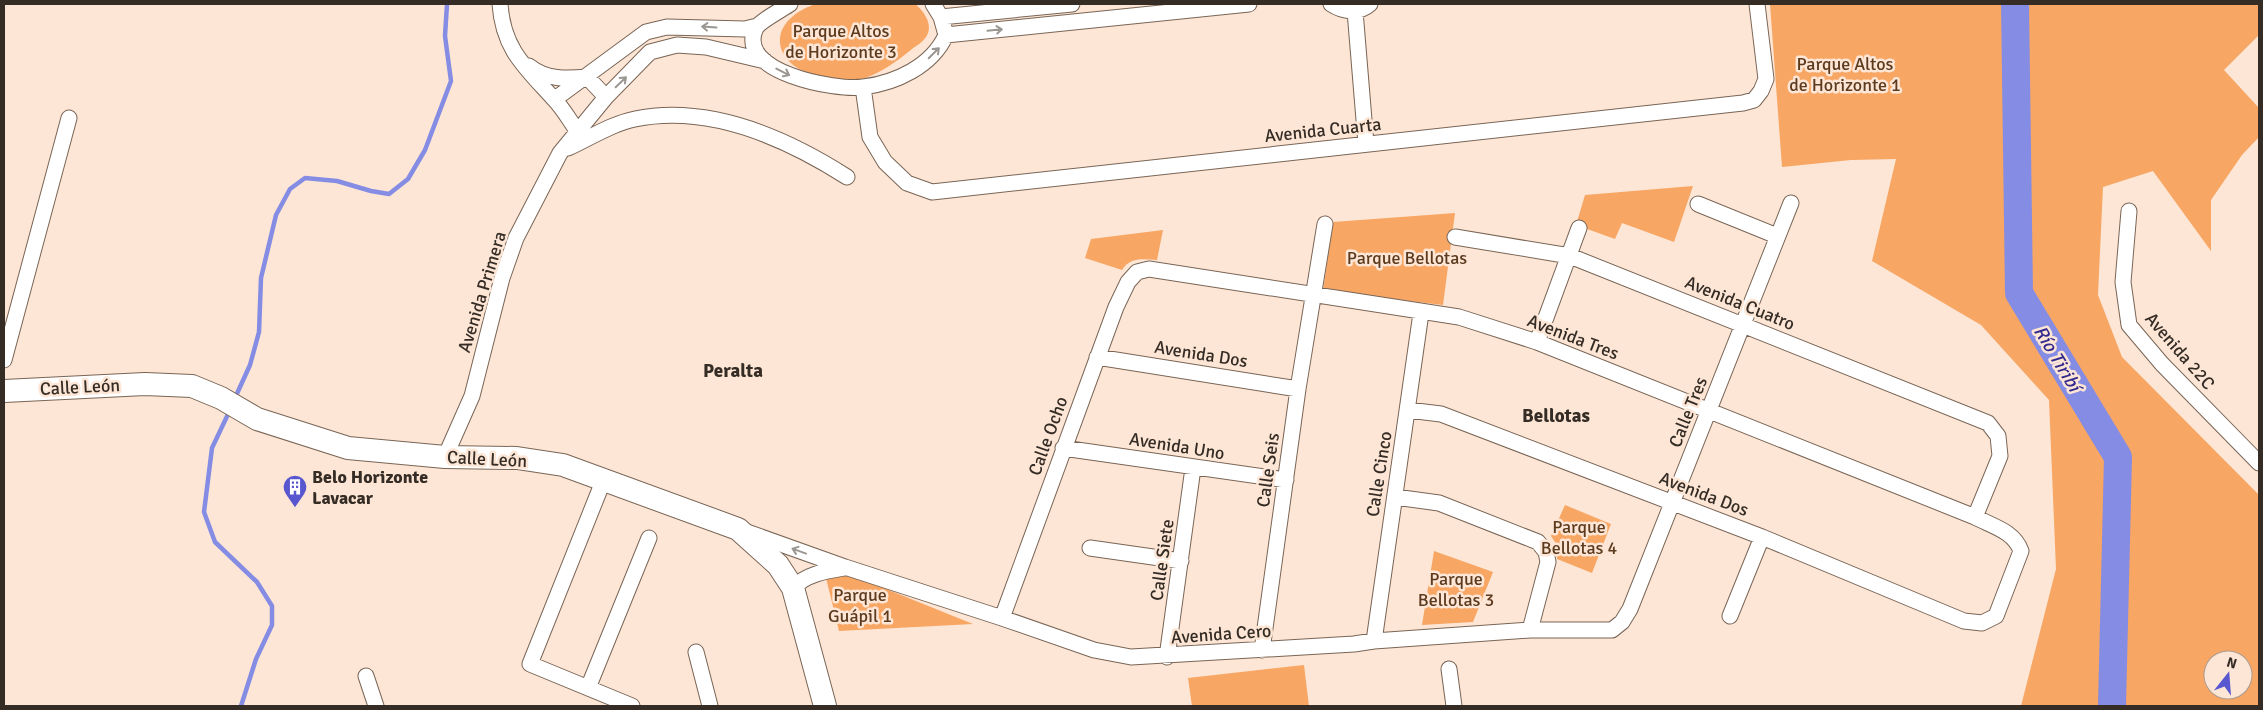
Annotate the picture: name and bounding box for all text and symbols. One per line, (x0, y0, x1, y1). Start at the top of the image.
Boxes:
park label: Parque Altos de Horizonte 3 (785, 20, 897, 63)
one-way arrow (701, 23, 717, 32)
one-way arrow (987, 25, 1003, 35)
one-way arrow (928, 47, 940, 59)
park label: Parque Altos de Horizonte 1 (1789, 53, 1901, 96)
one-way arrow (776, 67, 791, 77)
one-way arrow (615, 76, 628, 88)
street label: Avenida Cuarta (1264, 113, 1382, 147)
street label: Avenida Primera (453, 229, 511, 355)
park label: Parque Bellotas (1347, 247, 1467, 269)
street label: Avenida Cuatro (1682, 271, 1798, 335)
street label: Avenida 22C (2140, 308, 2220, 394)
street label: Avenida Tres (1524, 310, 1622, 365)
water label: Río Tiribí (2028, 321, 2088, 399)
street label: Avenida Dos (1153, 336, 1249, 372)
district label: Peralta (703, 359, 763, 383)
street label: Calle Tres (1664, 373, 1712, 451)
street label: Calle León (39, 374, 121, 400)
street label: Calle Ocho (1024, 393, 1072, 479)
district label: Bellotas (1522, 404, 1590, 428)
street label: Avenida Uno (1128, 428, 1226, 464)
street label: Calle Cinco (1361, 430, 1397, 518)
street label: Calle Seis (1252, 431, 1284, 509)
street label: Calle León (446, 446, 528, 472)
place label: Belo Horizonte Lavacar (312, 466, 428, 509)
street label: Avenida Dos (1656, 467, 1752, 521)
building icon: Belo Horizonte Lavacar (282, 474, 308, 508)
park label: Parque Bellotas 4 (1541, 516, 1617, 559)
street label: Calle Siete (1145, 518, 1179, 602)
one-way arrow (792, 546, 807, 555)
park label: Parque Bellotas 3 (1418, 568, 1494, 611)
park label: Parque Guápil 1 (828, 584, 892, 627)
street label: Avenida Cero (1170, 620, 1272, 648)
north arrow (2203, 650, 2253, 700)
text: N (2225, 653, 2239, 673)

